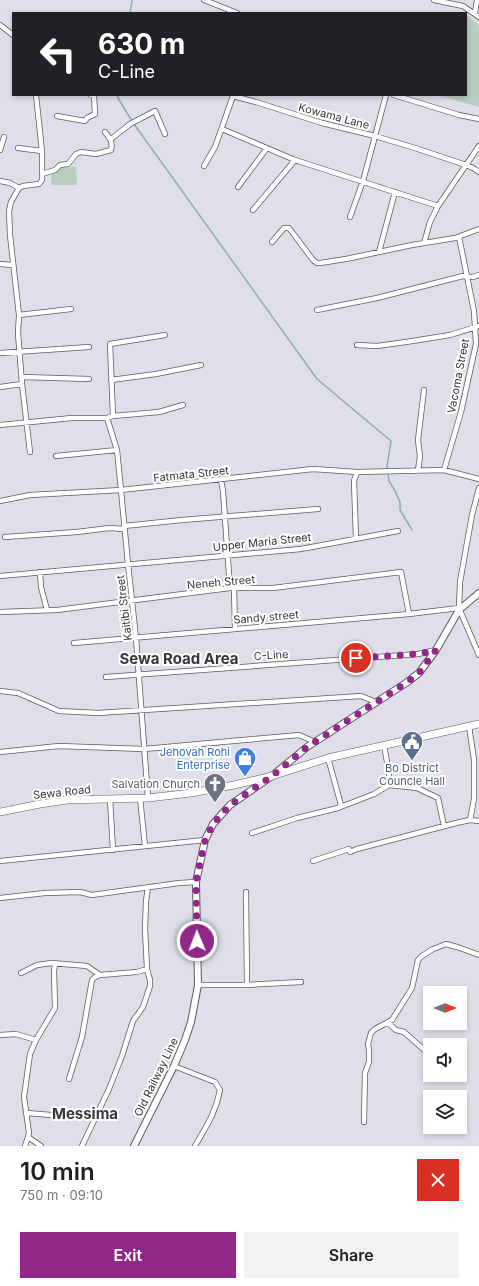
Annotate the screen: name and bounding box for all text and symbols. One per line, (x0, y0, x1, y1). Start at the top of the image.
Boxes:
text: 630 m (98, 27, 185, 61)
icon: left (32, 28, 84, 80)
text: C-Line (98, 61, 155, 82)
street label: Kowama Lane (297, 100, 371, 132)
street label: Vacoma Street (444, 337, 472, 415)
street label: Fatmata Street (153, 463, 230, 485)
street label: Upper Maria Street (212, 530, 312, 554)
street label: Neneh Street (186, 572, 256, 592)
street label: Kaitibi Street (113, 574, 135, 642)
street label: Sandy street (233, 607, 300, 627)
pin (339, 641, 373, 675)
street label: C-Line (253, 647, 289, 663)
icon: arrive (345, 647, 367, 669)
district label: Sewa Road Area (120, 649, 239, 668)
public building icon: Bo District Councle Hall (399, 729, 425, 762)
place label: Jehovah Rohi Enterprise (160, 745, 230, 772)
shop icon: Jehovah Rohi Enterprise (232, 745, 258, 778)
place label: Bo District Councle Hall (379, 761, 445, 788)
church icon: Salvation Church (202, 771, 228, 804)
place label: Salvation Church (112, 777, 200, 791)
street label: Sewa Road (32, 782, 92, 802)
position arrow (176, 920, 218, 962)
north arrow (423, 986, 467, 1030)
map controls (423, 986, 467, 1134)
street label: Old Railway Line (131, 1035, 181, 1119)
button: sound (423, 1038, 467, 1082)
button: layers (423, 1090, 467, 1134)
district label: Messima (52, 1104, 118, 1123)
text: 10 min (20, 1157, 95, 1186)
button: close (417, 1159, 459, 1201)
text: 750 m · 09:10 (20, 1187, 103, 1203)
button: Exit (20, 1232, 236, 1278)
button: Share (244, 1232, 459, 1278)

